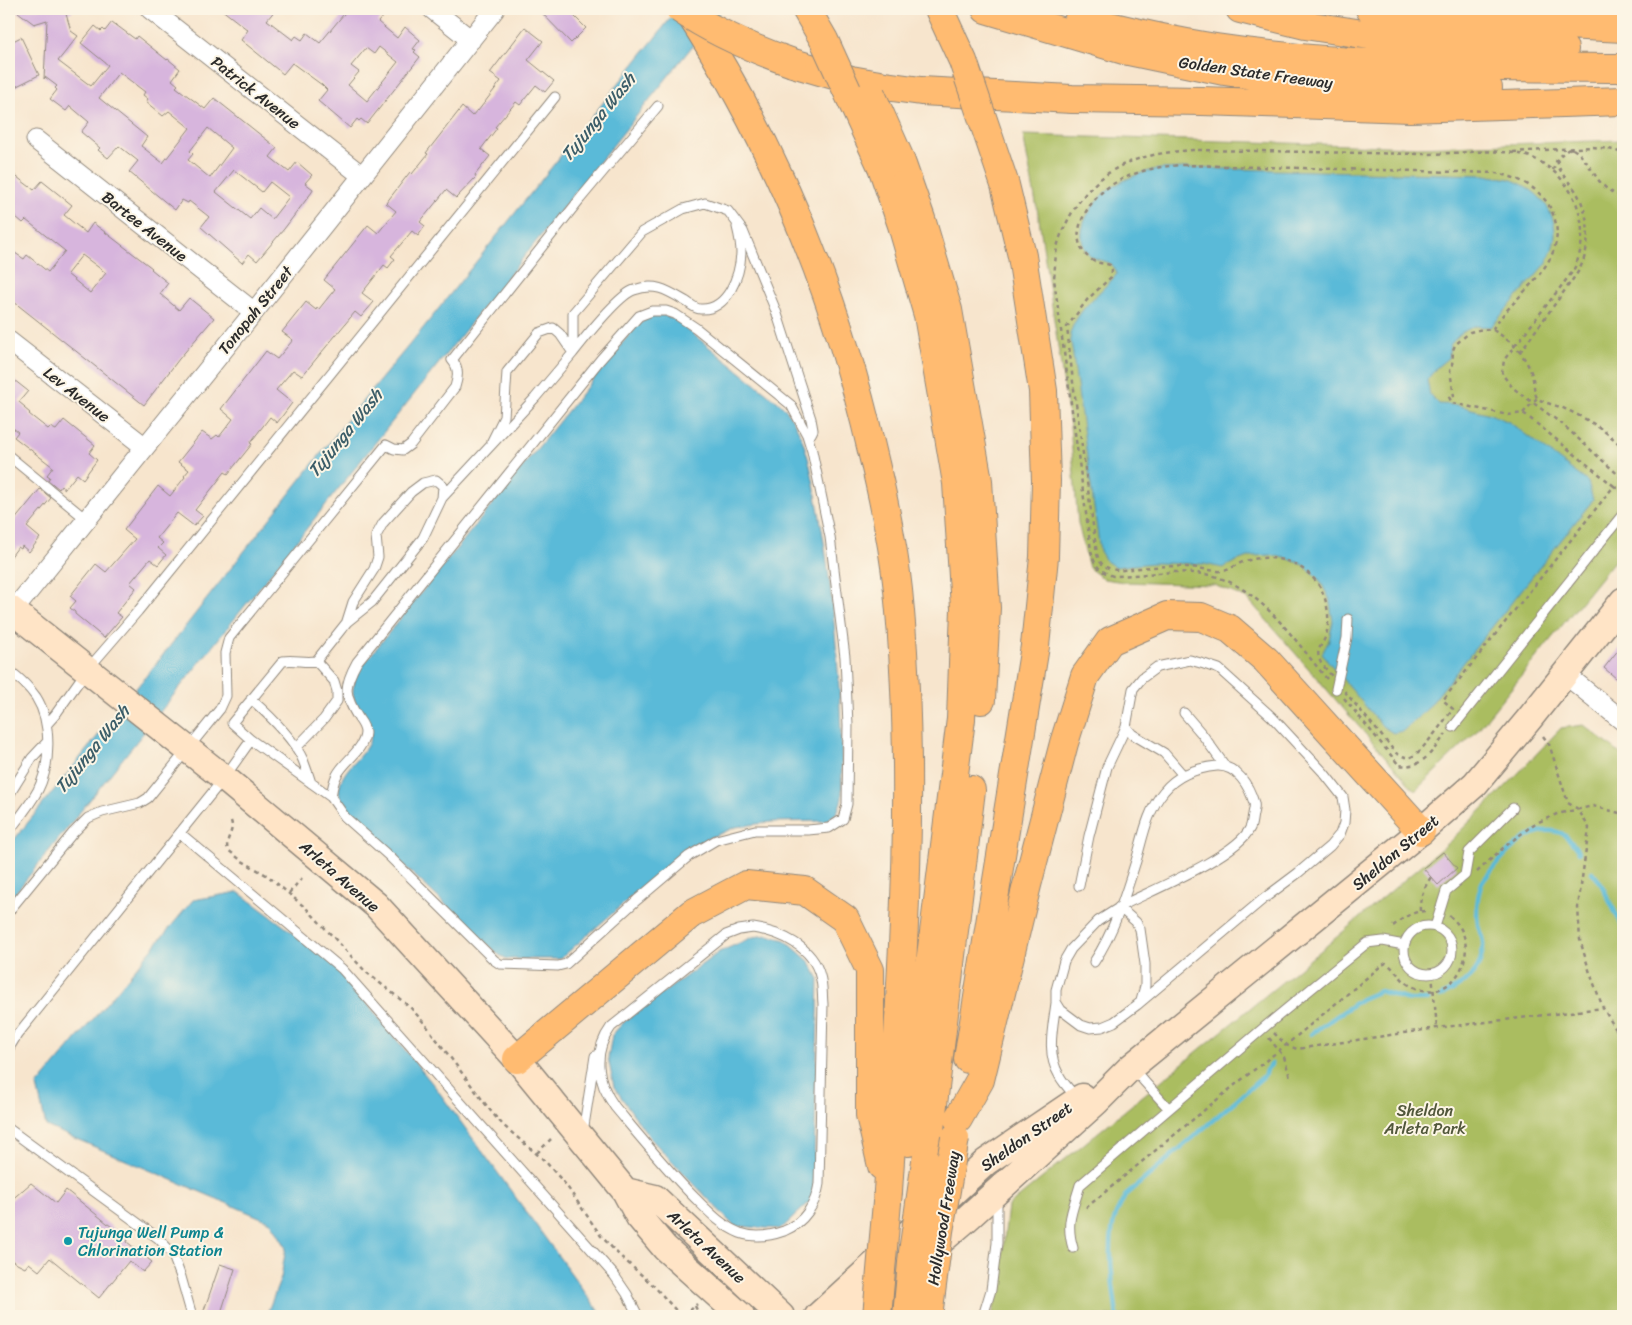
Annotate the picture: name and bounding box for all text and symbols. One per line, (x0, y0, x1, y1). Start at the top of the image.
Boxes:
street label: Golden State Freeway (1177, 47, 1335, 98)
street label: Patrick Avenue (204, 48, 307, 137)
water label: Tujunga Wash (552, 64, 645, 169)
street label: Bartee Avenue (95, 183, 194, 270)
street label: Tonopah Street (210, 259, 301, 361)
street label: Lev Avenue (37, 359, 117, 430)
water label: Tujunga Wash (299, 380, 392, 485)
water label: Tujunga Wash (46, 696, 139, 801)
street label: Sheldon Street (1345, 807, 1446, 898)
street label: Arleta Avenue (292, 832, 387, 920)
street label: Sheldon Street (974, 1094, 1078, 1179)
park label: Sheldon Arleta Park (1383, 1096, 1466, 1143)
street label: Hollywood Freeway (919, 1148, 969, 1287)
street label: Arleta Avenue (660, 1201, 753, 1291)
place label: Tujunga Well Pump & Chlorination Station (78, 1218, 224, 1265)
marker: Tujunga Well Pump & Chlorination Station (62, 1235, 74, 1247)

